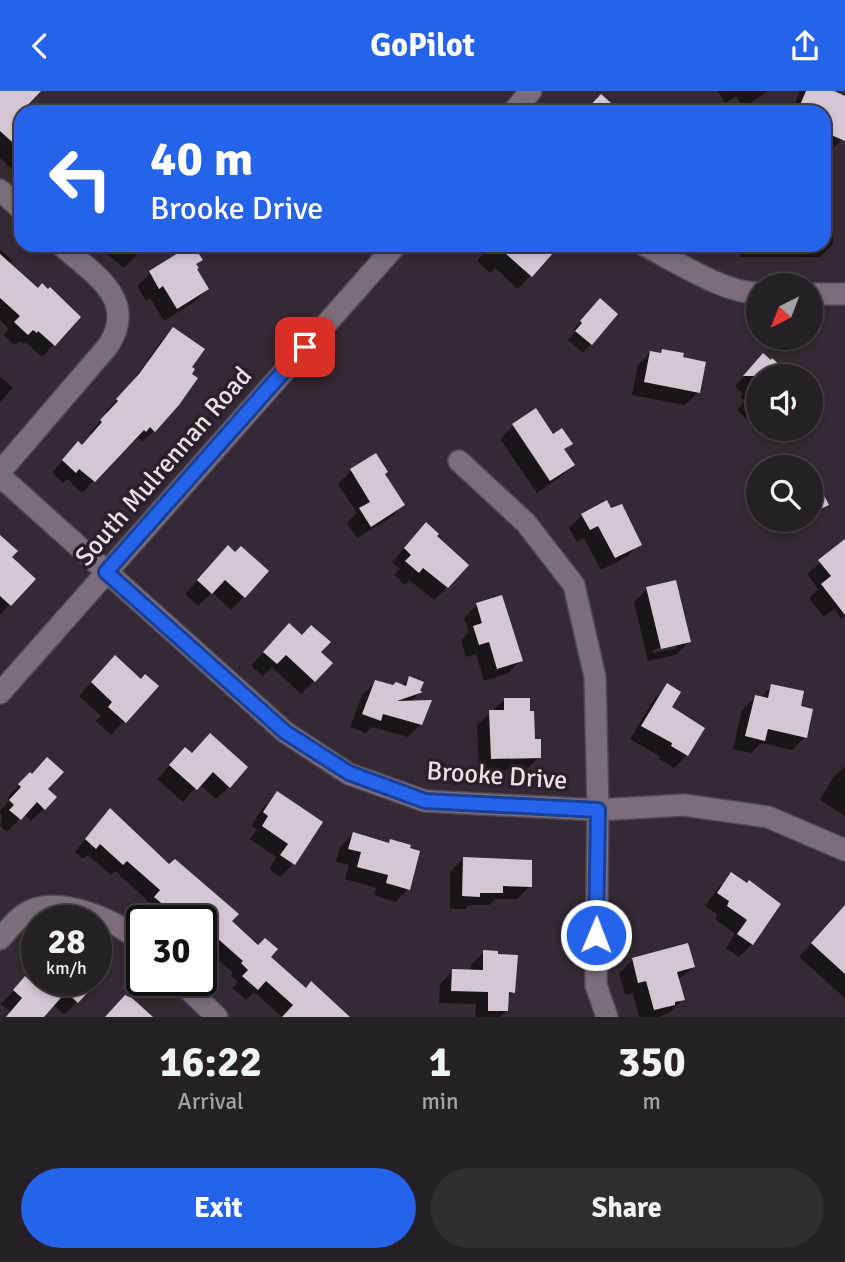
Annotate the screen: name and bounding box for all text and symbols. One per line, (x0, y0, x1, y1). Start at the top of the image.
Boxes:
text: GoPilot (370, 26, 475, 65)
icon: back (21, 27, 59, 65)
icon: share (786, 27, 824, 65)
text: 40 m (150, 129, 253, 189)
icon: left (35, 133, 126, 224)
text: Brooke Drive (150, 189, 323, 228)
north arrow (746, 273, 822, 350)
map controls (746, 273, 823, 532)
pin (275, 317, 335, 377)
icon: arrive (286, 328, 324, 366)
street label: South Mulrennan Road (69, 361, 259, 573)
button: sound (746, 364, 823, 441)
button: search (746, 455, 823, 532)
street label: Brooke Drive (426, 755, 568, 797)
position arrow (559, 898, 633, 972)
speed limit sign: 30 (126, 905, 217, 996)
text: 28 (48, 920, 85, 963)
text: km/h (46, 957, 87, 979)
text: 16:22 (159, 1037, 262, 1088)
text: 1 (429, 1037, 451, 1088)
text: 350 (618, 1037, 686, 1088)
text: Arrival (178, 1087, 244, 1116)
text: min (421, 1087, 459, 1116)
text: m (643, 1087, 661, 1116)
button: Exit (21, 1168, 416, 1248)
button: Share (430, 1168, 824, 1248)

